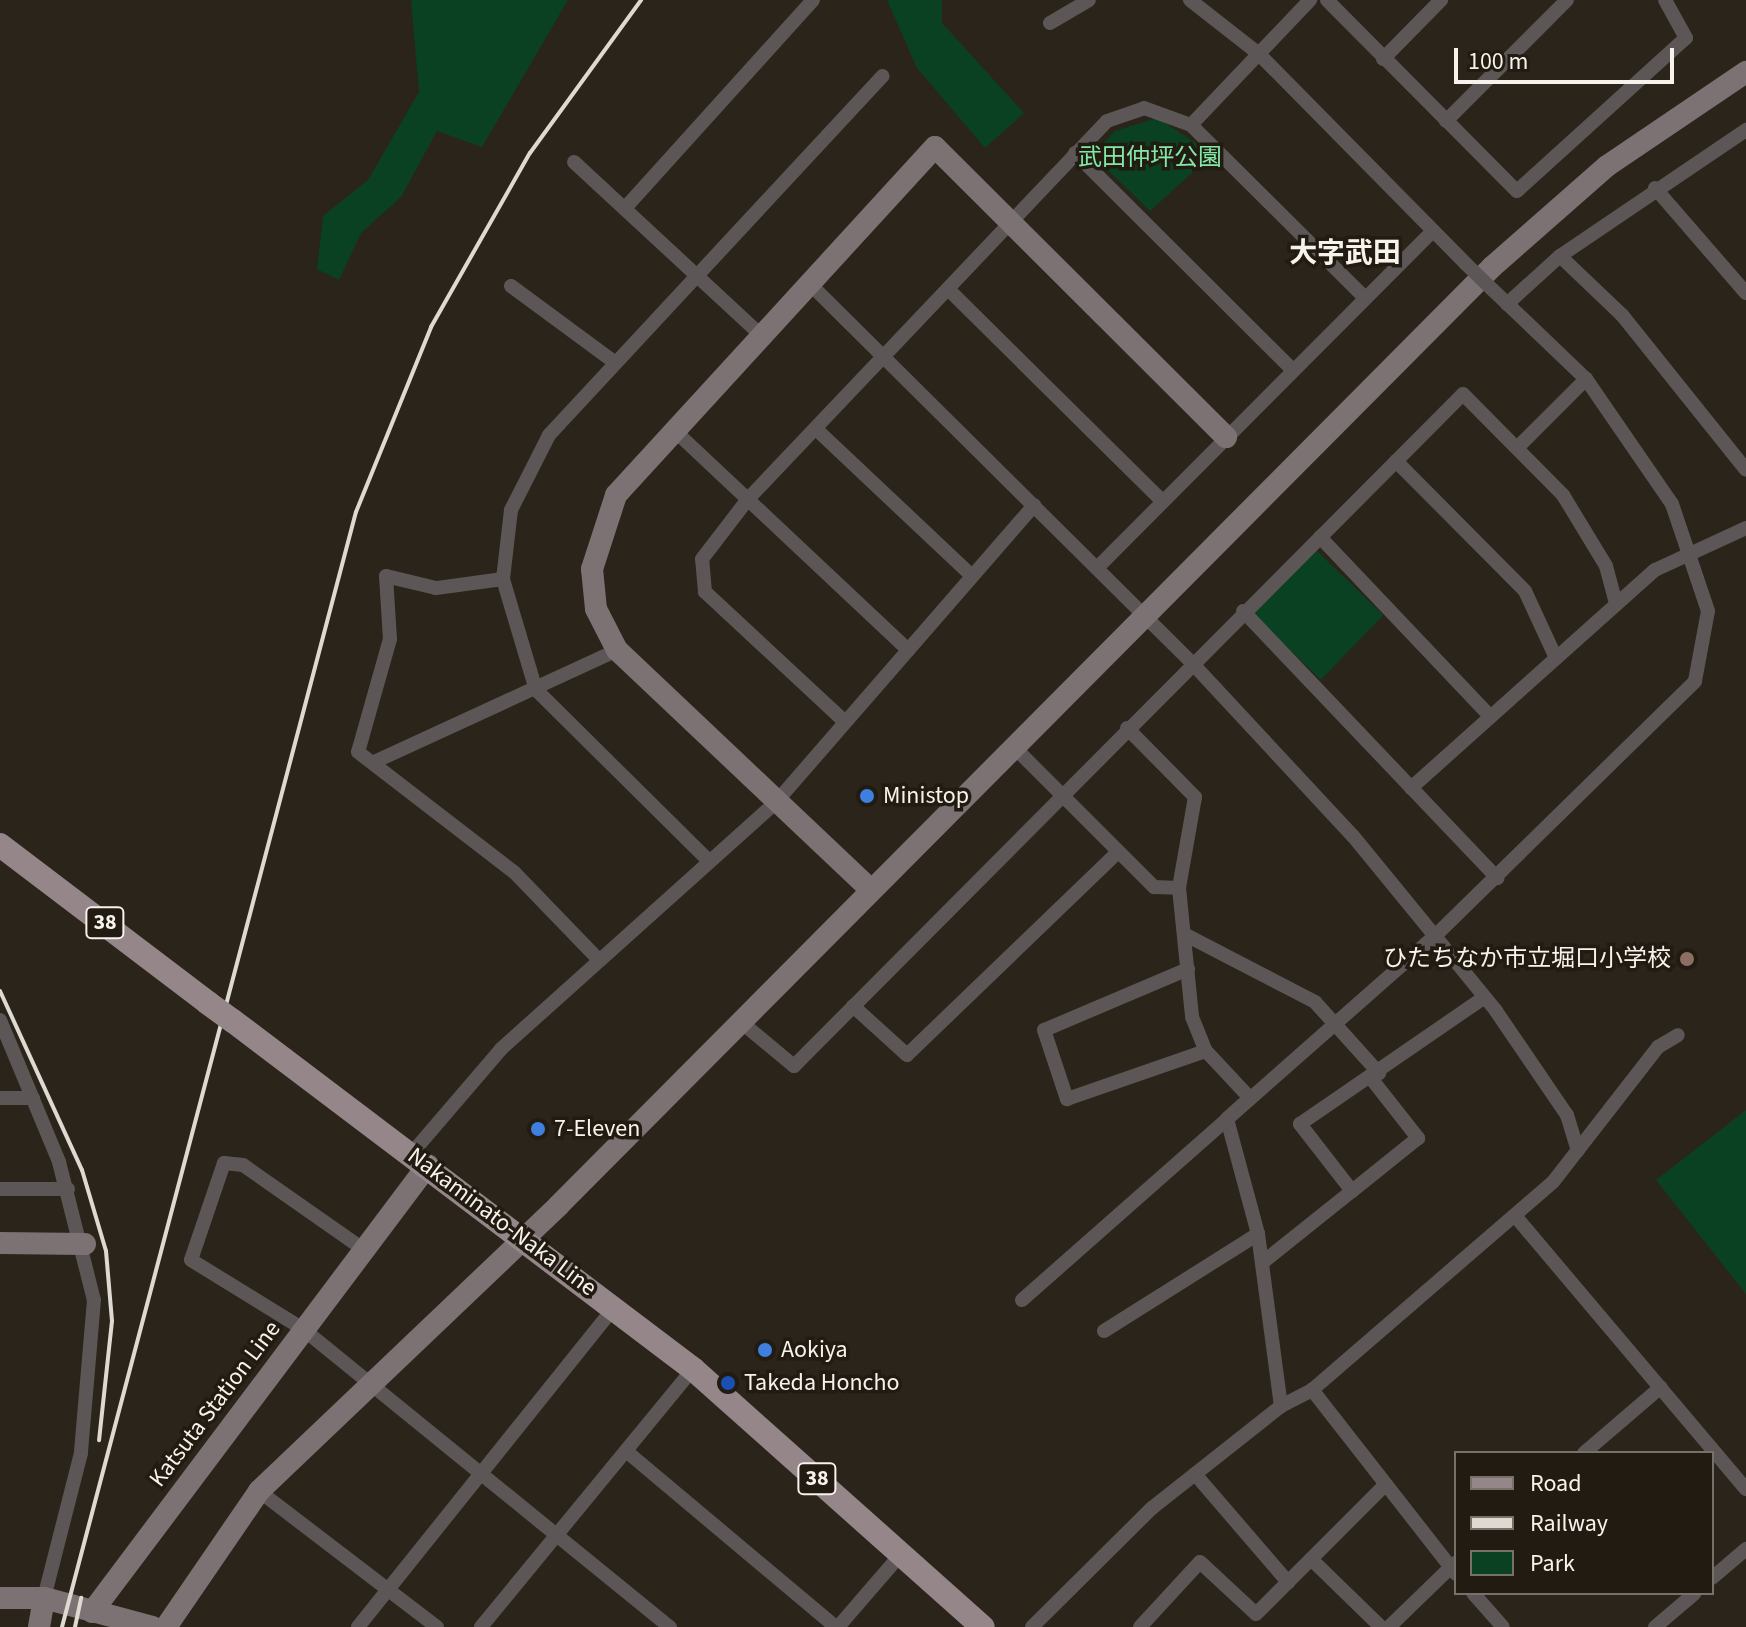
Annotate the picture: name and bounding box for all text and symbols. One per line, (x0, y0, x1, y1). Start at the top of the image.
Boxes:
scale bar (1458, 32, 1678, 82)
text: 100 m (1468, 44, 1528, 79)
park label: 武田仲坪公園 (1078, 144, 1222, 172)
district label: 大字武田 (1289, 236, 1401, 270)
place label: Ministop (883, 782, 969, 810)
marker: Ministop (858, 787, 876, 805)
road number: 38 (85, 905, 125, 941)
place label: ひたちなか市立堀口小学校 (1383, 945, 1671, 973)
marker: ひたちなか市立堀口小学校 (1678, 950, 1696, 968)
place label: 7-Eleven (554, 1115, 640, 1143)
marker: 7-Eleven (529, 1120, 547, 1138)
street label: Nakaminato-Naka Line (402, 1142, 602, 1302)
street label: Katsuta Station Line (143, 1315, 287, 1493)
place label: Aokiya (781, 1336, 848, 1364)
marker: Aokiya (756, 1341, 774, 1359)
place label: Takeda Honcho (744, 1369, 900, 1397)
marker: Takeda Honcho (719, 1374, 737, 1392)
legend (1454, 1451, 1714, 1595)
road number: 38 (797, 1461, 837, 1497)
text: Road (1530, 1466, 1582, 1501)
text: Railway (1530, 1506, 1608, 1541)
text: Park (1530, 1546, 1575, 1581)

